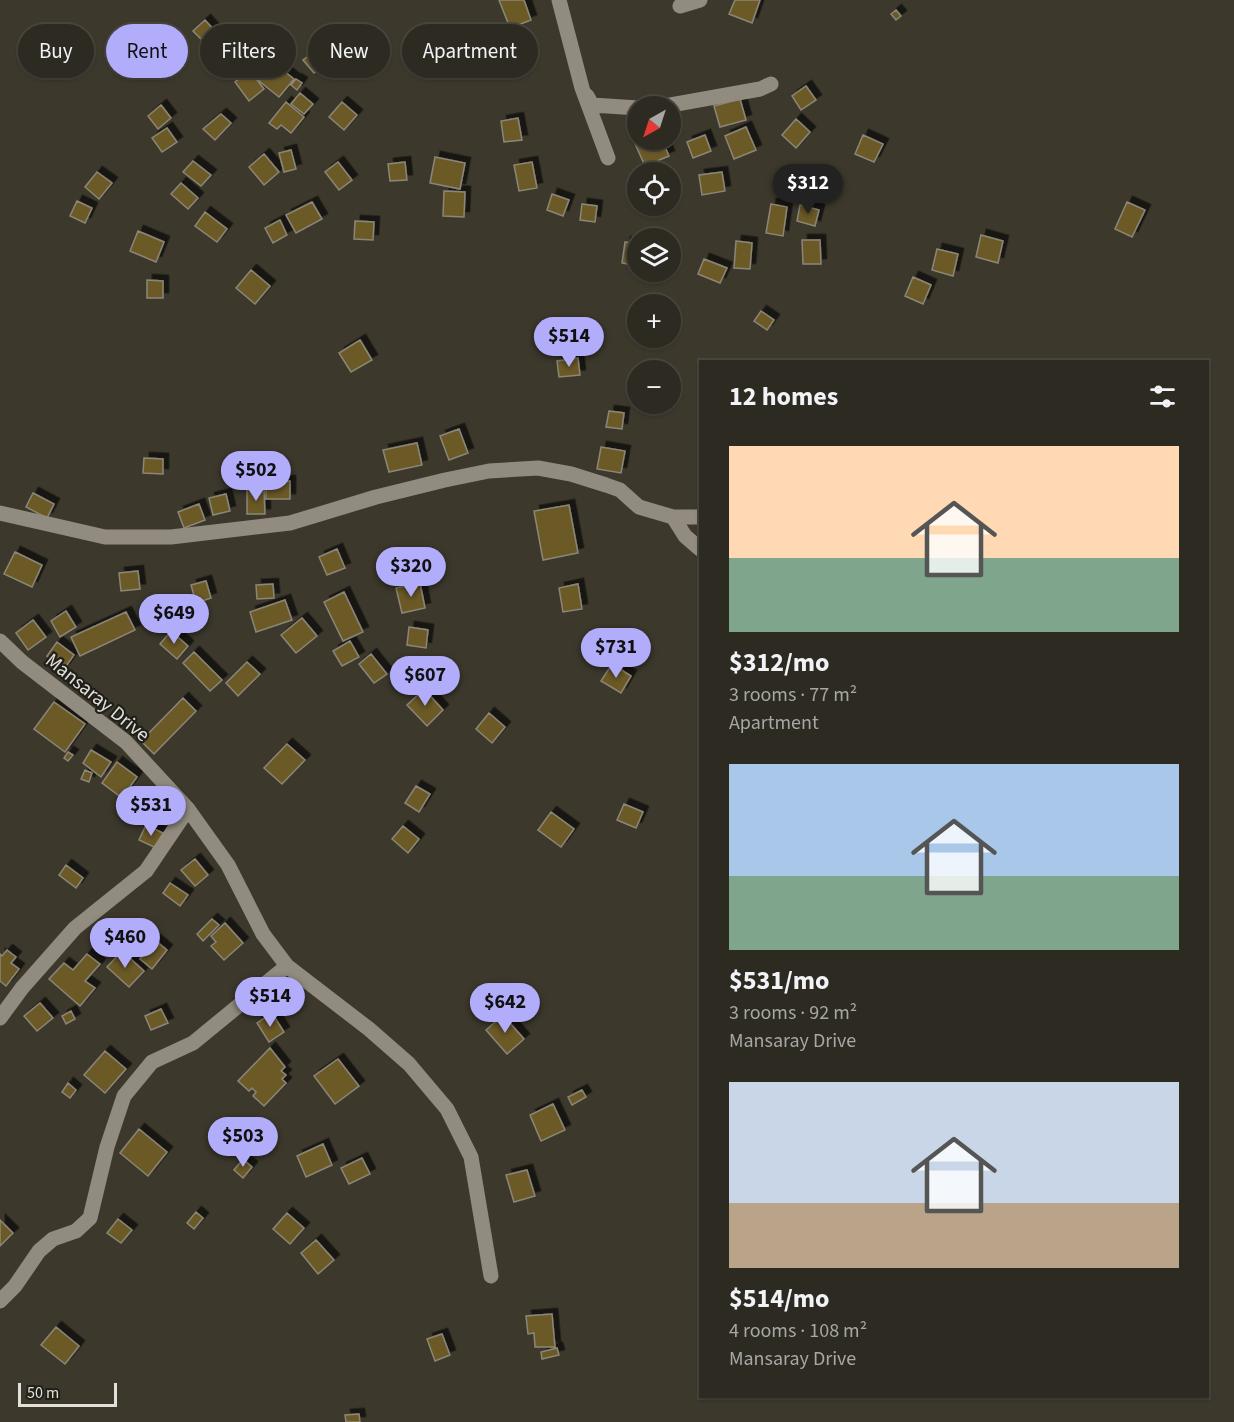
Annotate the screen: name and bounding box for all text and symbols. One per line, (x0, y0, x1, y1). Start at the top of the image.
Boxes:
chip: Buy (18, 24, 94, 78)
chip: Rent (106, 24, 188, 78)
chip: Filters (200, 24, 296, 78)
chip: New (308, 24, 390, 78)
chip: Apartment (402, 24, 538, 78)
north arrow (627, 96, 681, 150)
map controls (627, 96, 681, 414)
button: locate (627, 162, 681, 216)
pin: $312 (772, 164, 844, 215)
text: $312 (787, 169, 829, 197)
button: layers (627, 228, 681, 282)
button: + (627, 294, 681, 348)
pin: $514 (533, 317, 605, 368)
text: $514 (548, 322, 590, 350)
button: − (627, 360, 681, 414)
text: 12 homes (729, 378, 838, 415)
icon: filters (1146, 380, 1179, 413)
pin: $502 (220, 451, 292, 502)
text: $502 (235, 456, 277, 484)
icon: home (900, 485, 1008, 593)
pin: $320 (375, 547, 447, 598)
text: $320 (390, 552, 432, 580)
pin: $649 (138, 594, 210, 645)
text: $649 (153, 599, 195, 627)
pin: $731 (580, 628, 652, 679)
text: $731 (595, 633, 637, 661)
text: $312/mo (729, 644, 829, 681)
street label: Mansaray Drive (39, 647, 156, 749)
pin: $607 (389, 656, 461, 707)
text: $607 (404, 661, 446, 689)
text: 3 rooms · 77 m² (729, 681, 857, 709)
text: Apartment (729, 709, 819, 737)
pin: $531 (115, 786, 187, 837)
text: $531 (130, 791, 172, 819)
icon: home (900, 803, 1008, 911)
pin: $460 (89, 918, 161, 969)
text: $460 (104, 923, 146, 951)
text: $531/mo (729, 962, 829, 999)
pin: $514 (234, 977, 306, 1028)
text: $514 (249, 982, 291, 1010)
pin: $642 (469, 983, 541, 1034)
text: $642 (484, 988, 526, 1016)
text: 3 rooms · 92 m² (729, 999, 857, 1027)
text: Mansaray Drive (729, 1027, 856, 1055)
pin: $503 (207, 1117, 279, 1168)
icon: home (900, 1121, 1008, 1229)
text: $503 (222, 1122, 264, 1150)
text: $514/mo (729, 1280, 829, 1317)
text: 4 rooms · 108 m² (729, 1317, 867, 1345)
text: Mansaray Drive (729, 1345, 856, 1373)
scale bar (18, 1380, 117, 1408)
text: 50 m (27, 1382, 59, 1404)

